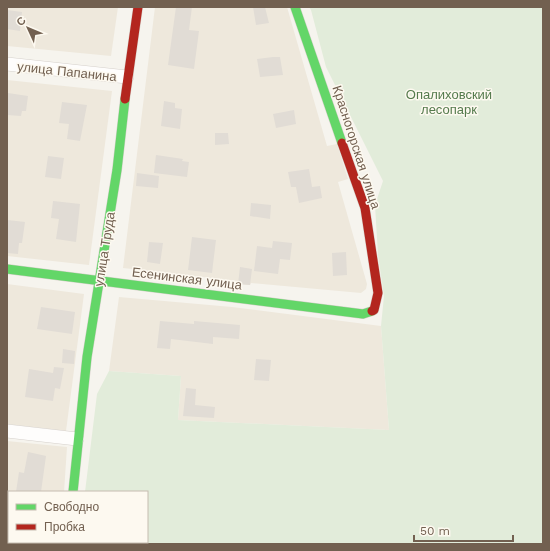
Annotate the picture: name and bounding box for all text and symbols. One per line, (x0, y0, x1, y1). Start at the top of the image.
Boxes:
north arrow (8, 8, 48, 48)
text: С (14, 14, 29, 29)
street label: улица Папанина (16, 59, 118, 84)
street label: Красногорская улица (329, 84, 384, 211)
park label: Опалиховский лесопарк (406, 87, 492, 117)
street label: улица Труда (91, 210, 118, 287)
street label: Есенинская улица (131, 264, 244, 293)
legend (8, 491, 148, 543)
text: Свободно (44, 500, 99, 514)
scale bar (414, 517, 513, 543)
text: Пробка (44, 520, 85, 534)
text: 50 m (420, 524, 450, 538)

